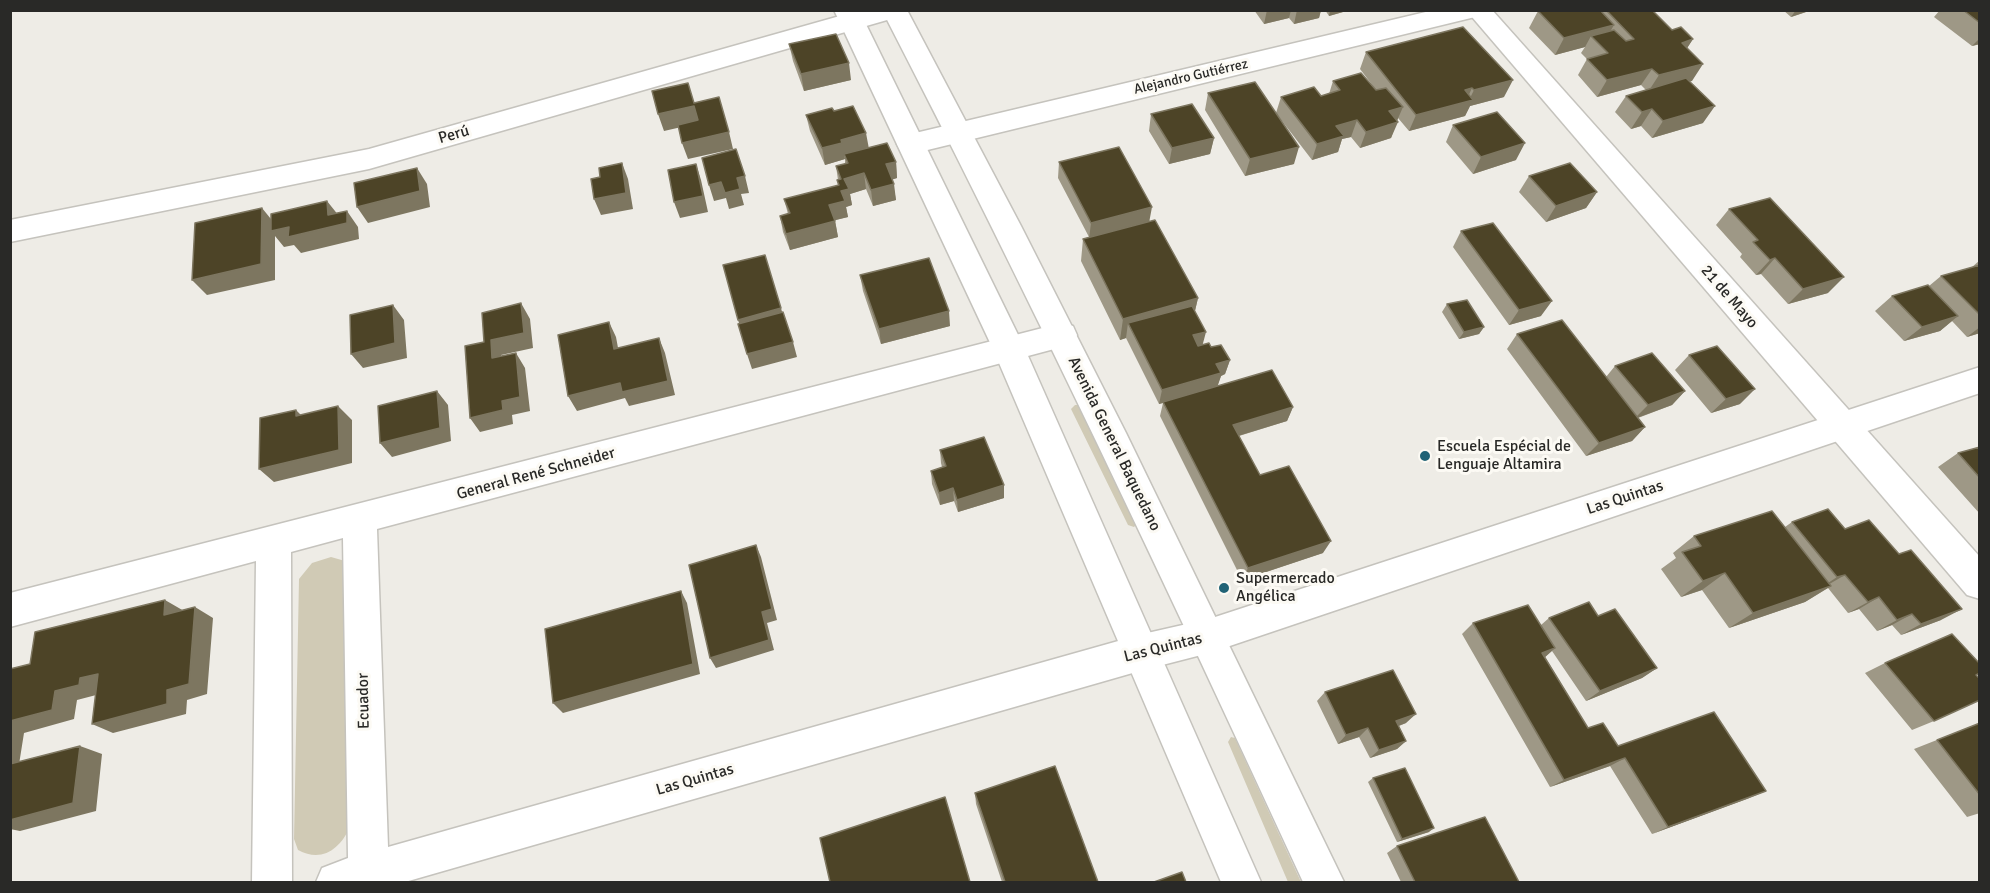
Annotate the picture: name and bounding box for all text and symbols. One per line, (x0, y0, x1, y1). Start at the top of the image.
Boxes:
street label: Alejandro Gutiérrez (1132, 56, 1250, 98)
street label: Perú (436, 121, 472, 149)
street label: 21 de Mayo (1696, 262, 1762, 332)
street label: Avenida General Baquedano (1063, 354, 1165, 534)
place label: Escuela Espécial de Lenguaje Altamira (1437, 437, 1571, 475)
street label: General René Schneider (455, 444, 617, 504)
marker: Escuela Espécial de Lenguaje Altamira (1418, 449, 1432, 463)
street label: Las Quintas (1584, 477, 1666, 519)
place label: Supermercado Angélica (1236, 569, 1335, 607)
marker: Supermercado Angélica (1217, 581, 1231, 595)
street label: Las Quintas (1122, 629, 1204, 667)
street label: Ecuador (354, 673, 374, 729)
street label: Las Quintas (654, 760, 736, 800)

